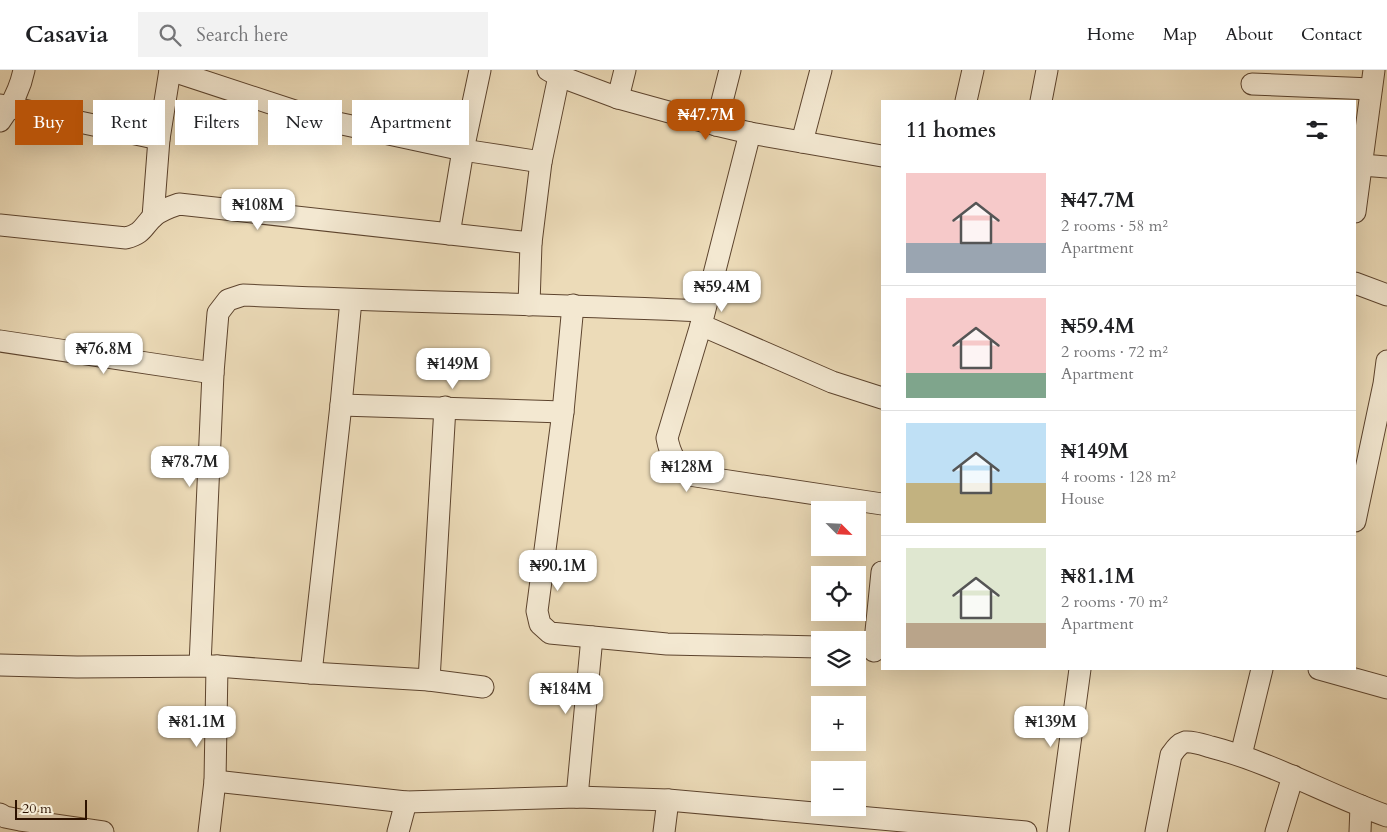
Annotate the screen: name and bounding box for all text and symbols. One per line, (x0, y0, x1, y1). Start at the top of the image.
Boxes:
search box (138, 12, 488, 57)
text: Casavia (25, 18, 108, 51)
icon: search (156, 21, 184, 49)
text: Search here (196, 22, 288, 48)
text: Home (1087, 22, 1135, 47)
text: Map (1163, 22, 1197, 47)
text: About (1225, 22, 1273, 47)
text: Contact (1301, 22, 1362, 47)
pin: ₦47.7M (665, 98, 747, 141)
chip: Buy (15, 100, 83, 145)
chip: Rent (93, 100, 165, 145)
chip: Filters (175, 100, 258, 145)
chip: New (268, 100, 342, 145)
chip: Apartment (352, 100, 469, 145)
text: ₦47.7M (678, 104, 734, 126)
text: 11 homes (906, 116, 996, 145)
icon: filters (1303, 116, 1331, 144)
text: ₦47.7M (1061, 186, 1135, 215)
pin: ₦108M (223, 189, 293, 231)
icon: home (946, 193, 1006, 253)
text: ₦108M (232, 194, 284, 216)
text: 2 rooms · 58 m² (1061, 215, 1168, 237)
text: Apartment (1061, 237, 1134, 259)
pin: ₦59.4M (681, 270, 763, 313)
text: ₦59.4M (694, 276, 750, 298)
text: ₦59.4M (1061, 312, 1135, 341)
icon: home (946, 318, 1006, 378)
pin: ₦76.8M (63, 332, 145, 375)
text: ₦76.8M (76, 338, 132, 360)
text: 2 rooms · 72 m² (1061, 341, 1168, 363)
pin: ₦149M (418, 348, 488, 390)
text: ₦149M (427, 353, 479, 375)
text: Apartment (1061, 363, 1134, 385)
text: ₦149M (1061, 437, 1129, 466)
icon: home (946, 443, 1006, 503)
pin: ₦78.7M (149, 446, 231, 488)
pin: ₦128M (652, 450, 722, 493)
text: ₦78.7M (162, 451, 218, 473)
text: ₦128M (661, 456, 713, 478)
text: 4 rooms · 128 m² (1061, 466, 1176, 488)
text: House (1061, 488, 1104, 510)
north arrow (811, 501, 866, 556)
map controls (811, 501, 866, 816)
pin: ₦90.1M (517, 550, 599, 592)
text: ₦90.1M (530, 555, 586, 577)
text: ₦81.1M (1061, 562, 1135, 591)
button: locate (811, 566, 866, 621)
icon: home (946, 568, 1006, 628)
text: 2 rooms · 70 m² (1061, 591, 1168, 613)
text: Apartment (1061, 613, 1134, 635)
button: layers (811, 631, 866, 686)
pin: ₦184M (531, 672, 601, 715)
text: ₦184M (540, 678, 592, 700)
button: + (811, 696, 866, 751)
pin: ₦81.1M (156, 706, 238, 748)
pin: ₦139M (1016, 706, 1086, 748)
text: ₦81.1M (169, 711, 225, 733)
text: ₦139M (1025, 711, 1077, 733)
button: − (811, 761, 866, 816)
scale bar (15, 797, 88, 820)
text: 20 m (22, 799, 52, 818)

